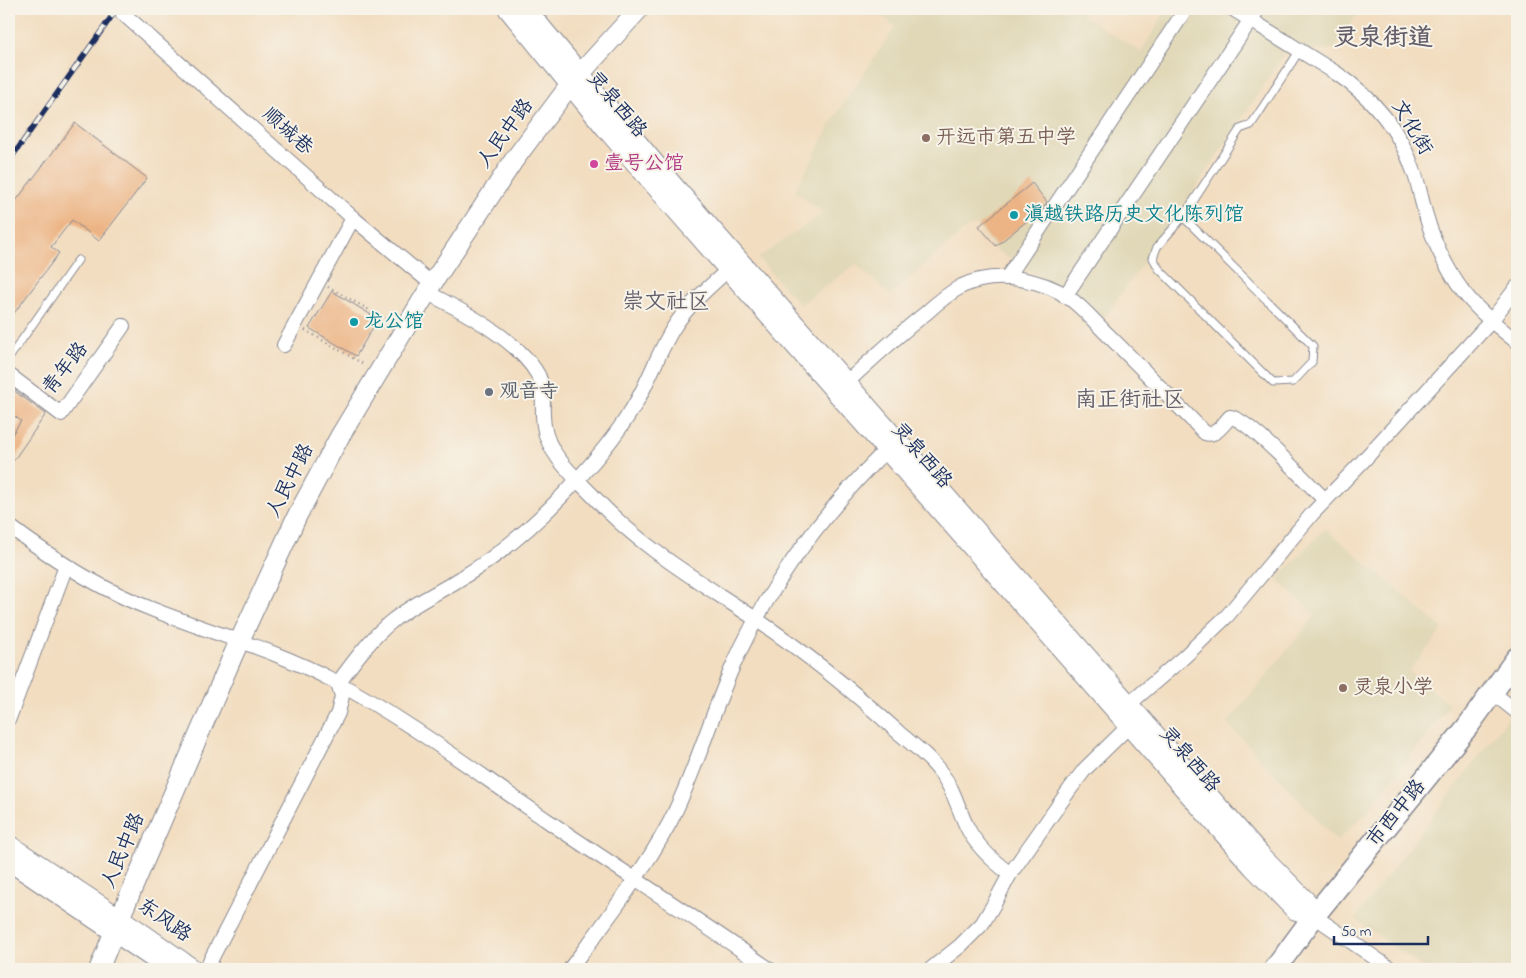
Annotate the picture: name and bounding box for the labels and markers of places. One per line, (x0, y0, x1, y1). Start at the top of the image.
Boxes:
place label: 开远市第五中学 (936, 124, 1076, 153)
marker: 开远市第五中学 (920, 132, 932, 144)
place label: 壹号公馆 (604, 150, 684, 179)
marker: 壹号公馆 (588, 158, 600, 170)
place label: 滇越铁路历史文化陈列馆 (1024, 201, 1244, 230)
marker: 滇越铁路历史文化陈列馆 (1008, 209, 1020, 221)
place label: 龙公馆 (364, 308, 424, 337)
marker: 龙公馆 (348, 316, 360, 328)
place label: 观音寺 (499, 378, 559, 407)
marker: 观音寺 (483, 386, 495, 398)
place label: 灵泉小学 (1353, 674, 1433, 703)
marker: 灵泉小学 (1337, 682, 1349, 694)

